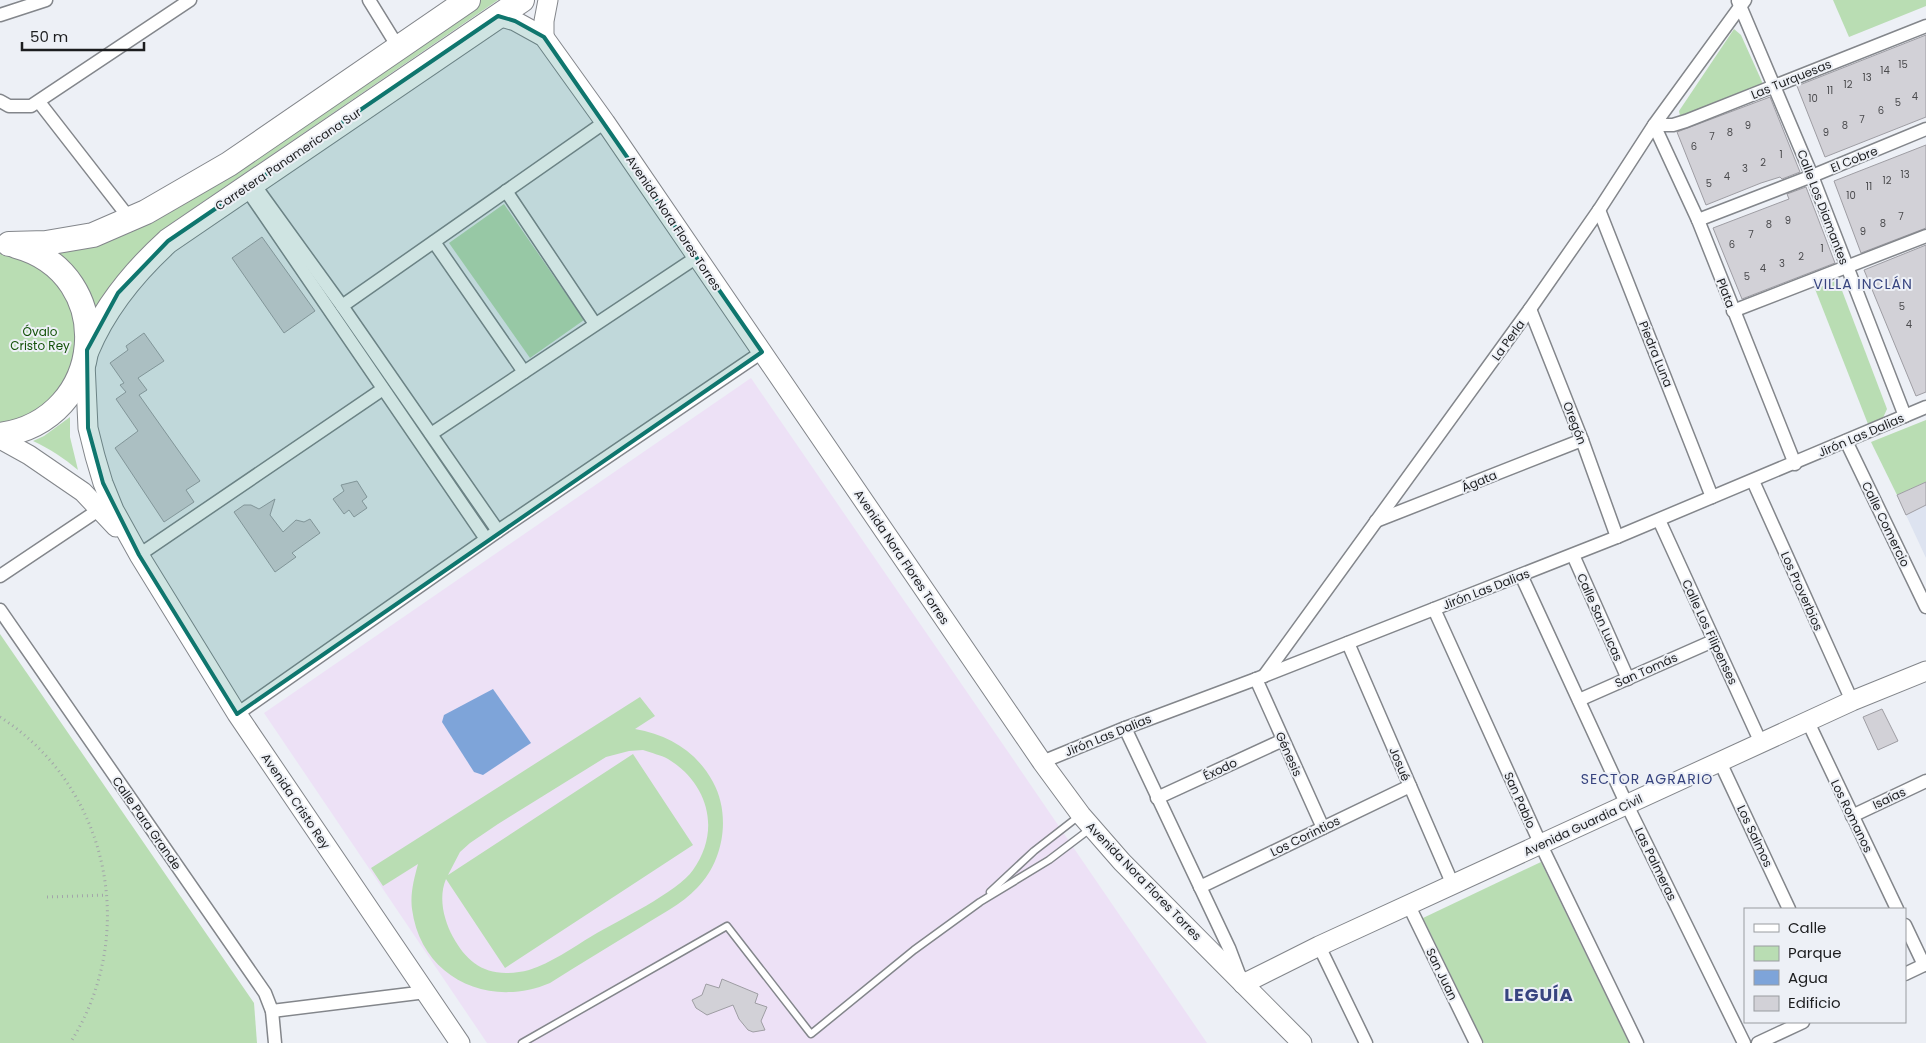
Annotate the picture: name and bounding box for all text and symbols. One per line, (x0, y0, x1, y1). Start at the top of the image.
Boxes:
scale bar (22, 20, 145, 52)
text: 50 m (30, 26, 68, 47)
street label: Las Turquesas (1748, 55, 1834, 103)
house number: 15 (1898, 57, 1908, 72)
house number: 14 (1880, 63, 1890, 78)
house number: 13 (1862, 70, 1872, 85)
house number: 12 (1844, 77, 1853, 92)
house number: 11 (1827, 83, 1833, 98)
house number: 4 (1912, 89, 1918, 104)
house number: 10 (1808, 91, 1818, 106)
house number: 5 (1895, 95, 1901, 110)
street label: Carretera Panamericana Sur (212, 103, 365, 214)
house number: 6 (1878, 103, 1884, 118)
house number: 7 (1859, 112, 1865, 127)
house number: 9 (1745, 118, 1751, 133)
house number: 8 (1842, 118, 1848, 133)
house number: 8 (1727, 125, 1733, 140)
house number: 9 (1823, 125, 1829, 140)
house number: 7 (1709, 129, 1715, 144)
house number: 6 (1691, 139, 1697, 154)
street label: El Cobre (1828, 142, 1880, 176)
house number: 1 (1779, 147, 1783, 162)
street label: Calle Los Diamantes (1793, 147, 1853, 267)
street label: Avenida Nora Flores Torres (622, 152, 726, 294)
house number: 2 (1760, 155, 1766, 170)
house number: 3 (1742, 161, 1748, 176)
house number: 13 (1900, 167, 1910, 182)
house number: 4 (1724, 169, 1730, 184)
house number: 12 (1883, 173, 1892, 188)
house number: 5 (1706, 176, 1712, 191)
house number: 11 (1866, 179, 1872, 194)
house number: 10 (1846, 188, 1856, 203)
house number: 7 (1898, 209, 1904, 224)
house number: 9 (1785, 213, 1791, 228)
house number: 8 (1880, 216, 1886, 231)
house number: 8 (1766, 217, 1772, 232)
house number: 9 (1860, 224, 1866, 239)
house number: 7 (1748, 227, 1754, 242)
house number: 6 (1729, 237, 1735, 252)
house number: 1 (1820, 241, 1824, 256)
house number: 2 (1798, 249, 1804, 264)
house number: 3 (1779, 256, 1785, 271)
house number: 4 (1760, 261, 1766, 276)
house number: 5 (1744, 269, 1750, 284)
district label: VILLA INCLÁN (1813, 274, 1913, 294)
street label: Plata (1713, 276, 1739, 310)
house number: 5 (1899, 299, 1905, 314)
street label: La Perla (1487, 316, 1529, 364)
house number: 4 (1906, 317, 1912, 332)
street label: Piedra Luna (1635, 318, 1677, 390)
park label: Óvalo Cristo Rey (10, 323, 70, 354)
street label: Oregón (1559, 399, 1591, 447)
street label: Jirón Las Dalias (1815, 409, 1907, 461)
street label: Ágata (1459, 466, 1499, 496)
street label: Calle Comercio (1858, 478, 1914, 570)
street label: Avenida Nora Flores Torres (850, 486, 954, 628)
street label: Los Proverbios (1777, 549, 1827, 633)
street label: Jirón Las Dalias (1440, 565, 1532, 613)
street label: Calle San Lucas (1573, 570, 1627, 664)
street label: Calle Los Filipenses (1678, 577, 1742, 687)
street label: San Tomás (1612, 649, 1680, 691)
street label: Jirón Las Dalias (1062, 710, 1154, 760)
street label: Génesis (1272, 729, 1306, 779)
street label: Josué (1385, 744, 1415, 784)
street label: Avenida Cristo Rey (258, 750, 335, 852)
street label: Éxodo (1200, 754, 1240, 784)
street label: San Pablo (1500, 769, 1540, 831)
district label: SECTOR AGRARIO (1581, 769, 1713, 789)
street label: Calle Para Grande (109, 773, 185, 873)
street label: Los Romanos (1827, 777, 1877, 855)
street label: Isaías (1870, 783, 1908, 813)
street label: Avenida Guardia Civil (1521, 790, 1645, 860)
street label: Los Salmos (1733, 802, 1777, 870)
street label: Los Corintios (1267, 812, 1343, 860)
street label: Avenida Nora Flores Torres (1083, 818, 1205, 944)
street label: Las Palmeras (1631, 825, 1681, 903)
legend (1744, 908, 1906, 1023)
text: Calle (1788, 917, 1826, 938)
text: Parque (1788, 942, 1841, 963)
street label: San Juan (1422, 945, 1462, 1003)
text: Agua (1788, 967, 1828, 988)
district label: LEGUÍA (1504, 982, 1574, 1007)
text: Edificio (1788, 992, 1841, 1013)

